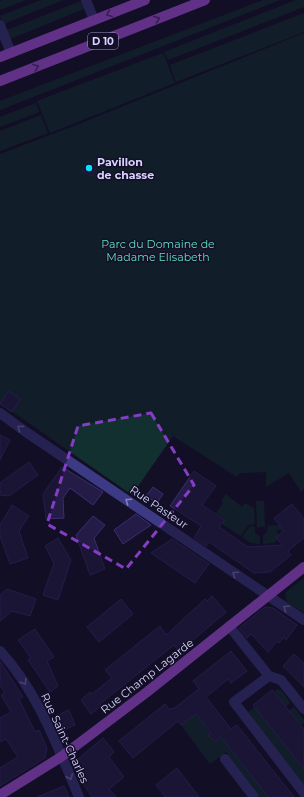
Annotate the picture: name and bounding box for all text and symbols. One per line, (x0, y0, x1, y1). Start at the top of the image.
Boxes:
one-way arrow (106, 10, 113, 18)
one-way arrow (153, 16, 161, 24)
road number: D 10 (88, 33, 118, 49)
one-way arrow (33, 63, 40, 71)
place label: Pavillon de chasse (97, 155, 154, 182)
marker: Pavillon de chasse (84, 163, 94, 173)
park label: Parc du Domaine de Madame Elisabeth (101, 237, 215, 264)
one-way arrow (17, 425, 24, 433)
street label: Rue Pasteur (127, 482, 191, 532)
one-way arrow (125, 498, 132, 505)
one-way arrow (232, 571, 239, 579)
one-way arrow (283, 605, 290, 613)
street label: Rue Champ Lagarde (98, 635, 196, 717)
one-way arrow (19, 678, 27, 685)
street label: Rue Saint-Charles (38, 691, 92, 786)
one-way arrow (66, 773, 74, 780)

